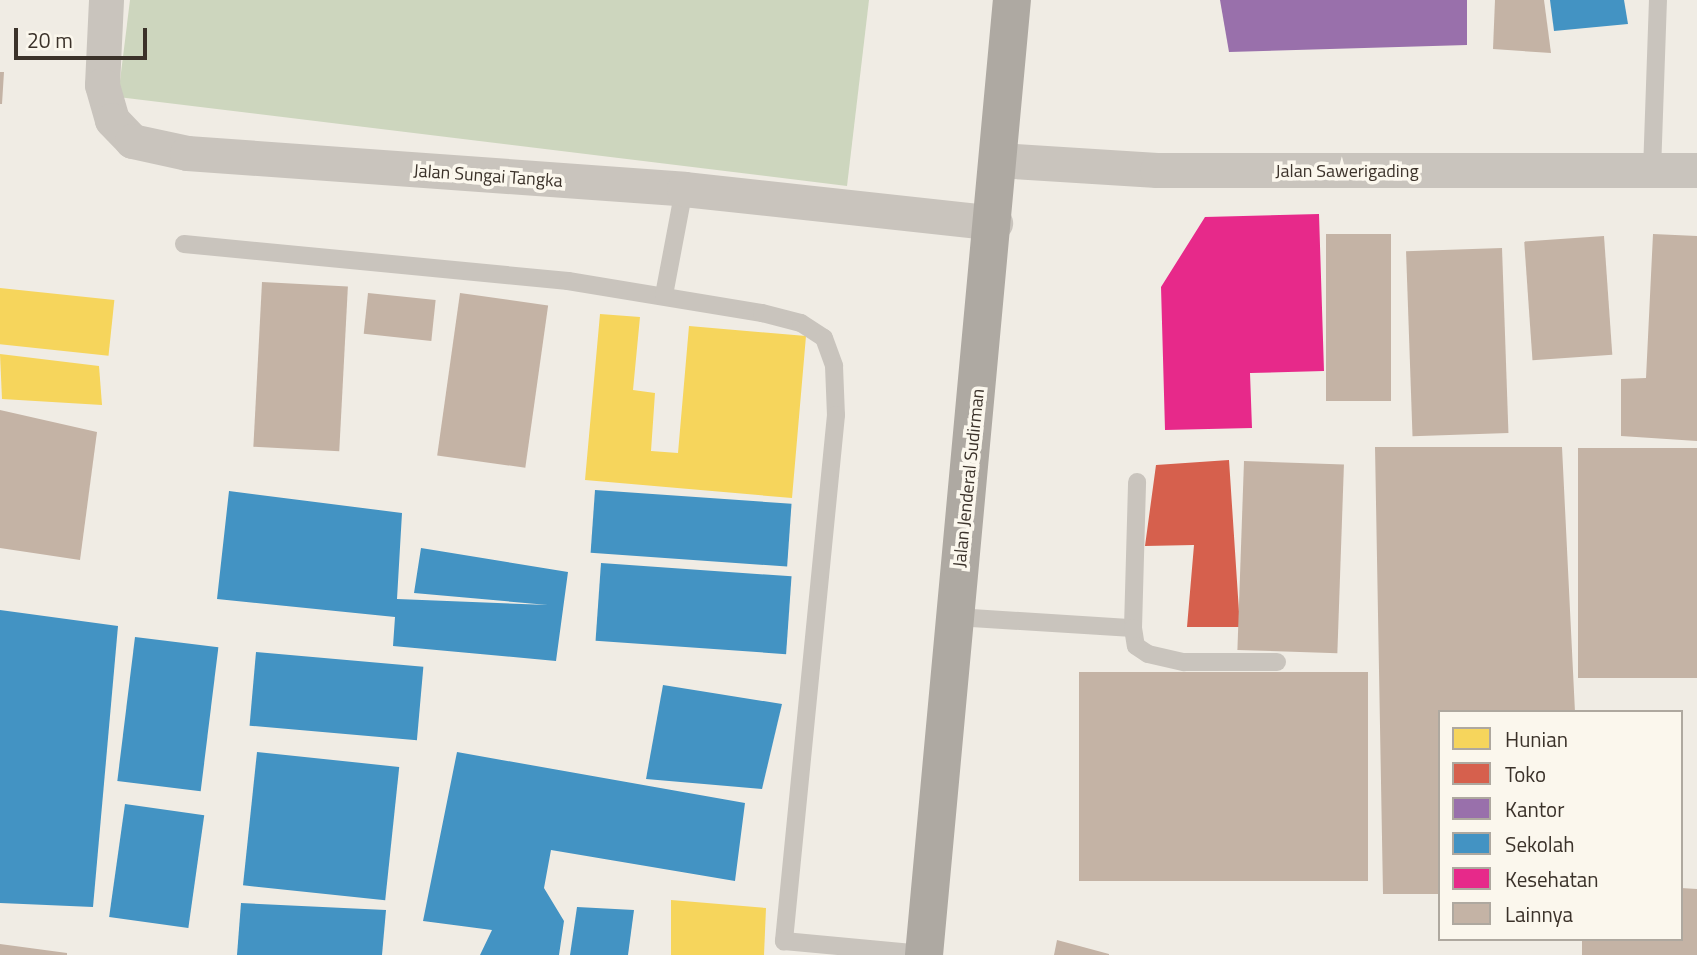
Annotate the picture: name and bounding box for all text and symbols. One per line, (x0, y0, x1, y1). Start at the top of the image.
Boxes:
scale bar (18, 14, 150, 58)
text: 20 m (27, 24, 73, 56)
street label: Jalan Sungai Tangka (413, 160, 563, 192)
street label: Jalan Sawerigading (1275, 160, 1419, 182)
street label: Jalan Jenderal Sudirman (949, 388, 989, 568)
legend (1438, 710, 1683, 941)
text: Hunian (1505, 723, 1568, 755)
text: Toko (1505, 758, 1546, 790)
text: Kantor (1505, 793, 1564, 825)
text: Sekolah (1505, 828, 1575, 860)
text: Kesehatan (1505, 863, 1599, 895)
text: Lainnya (1505, 898, 1573, 930)

